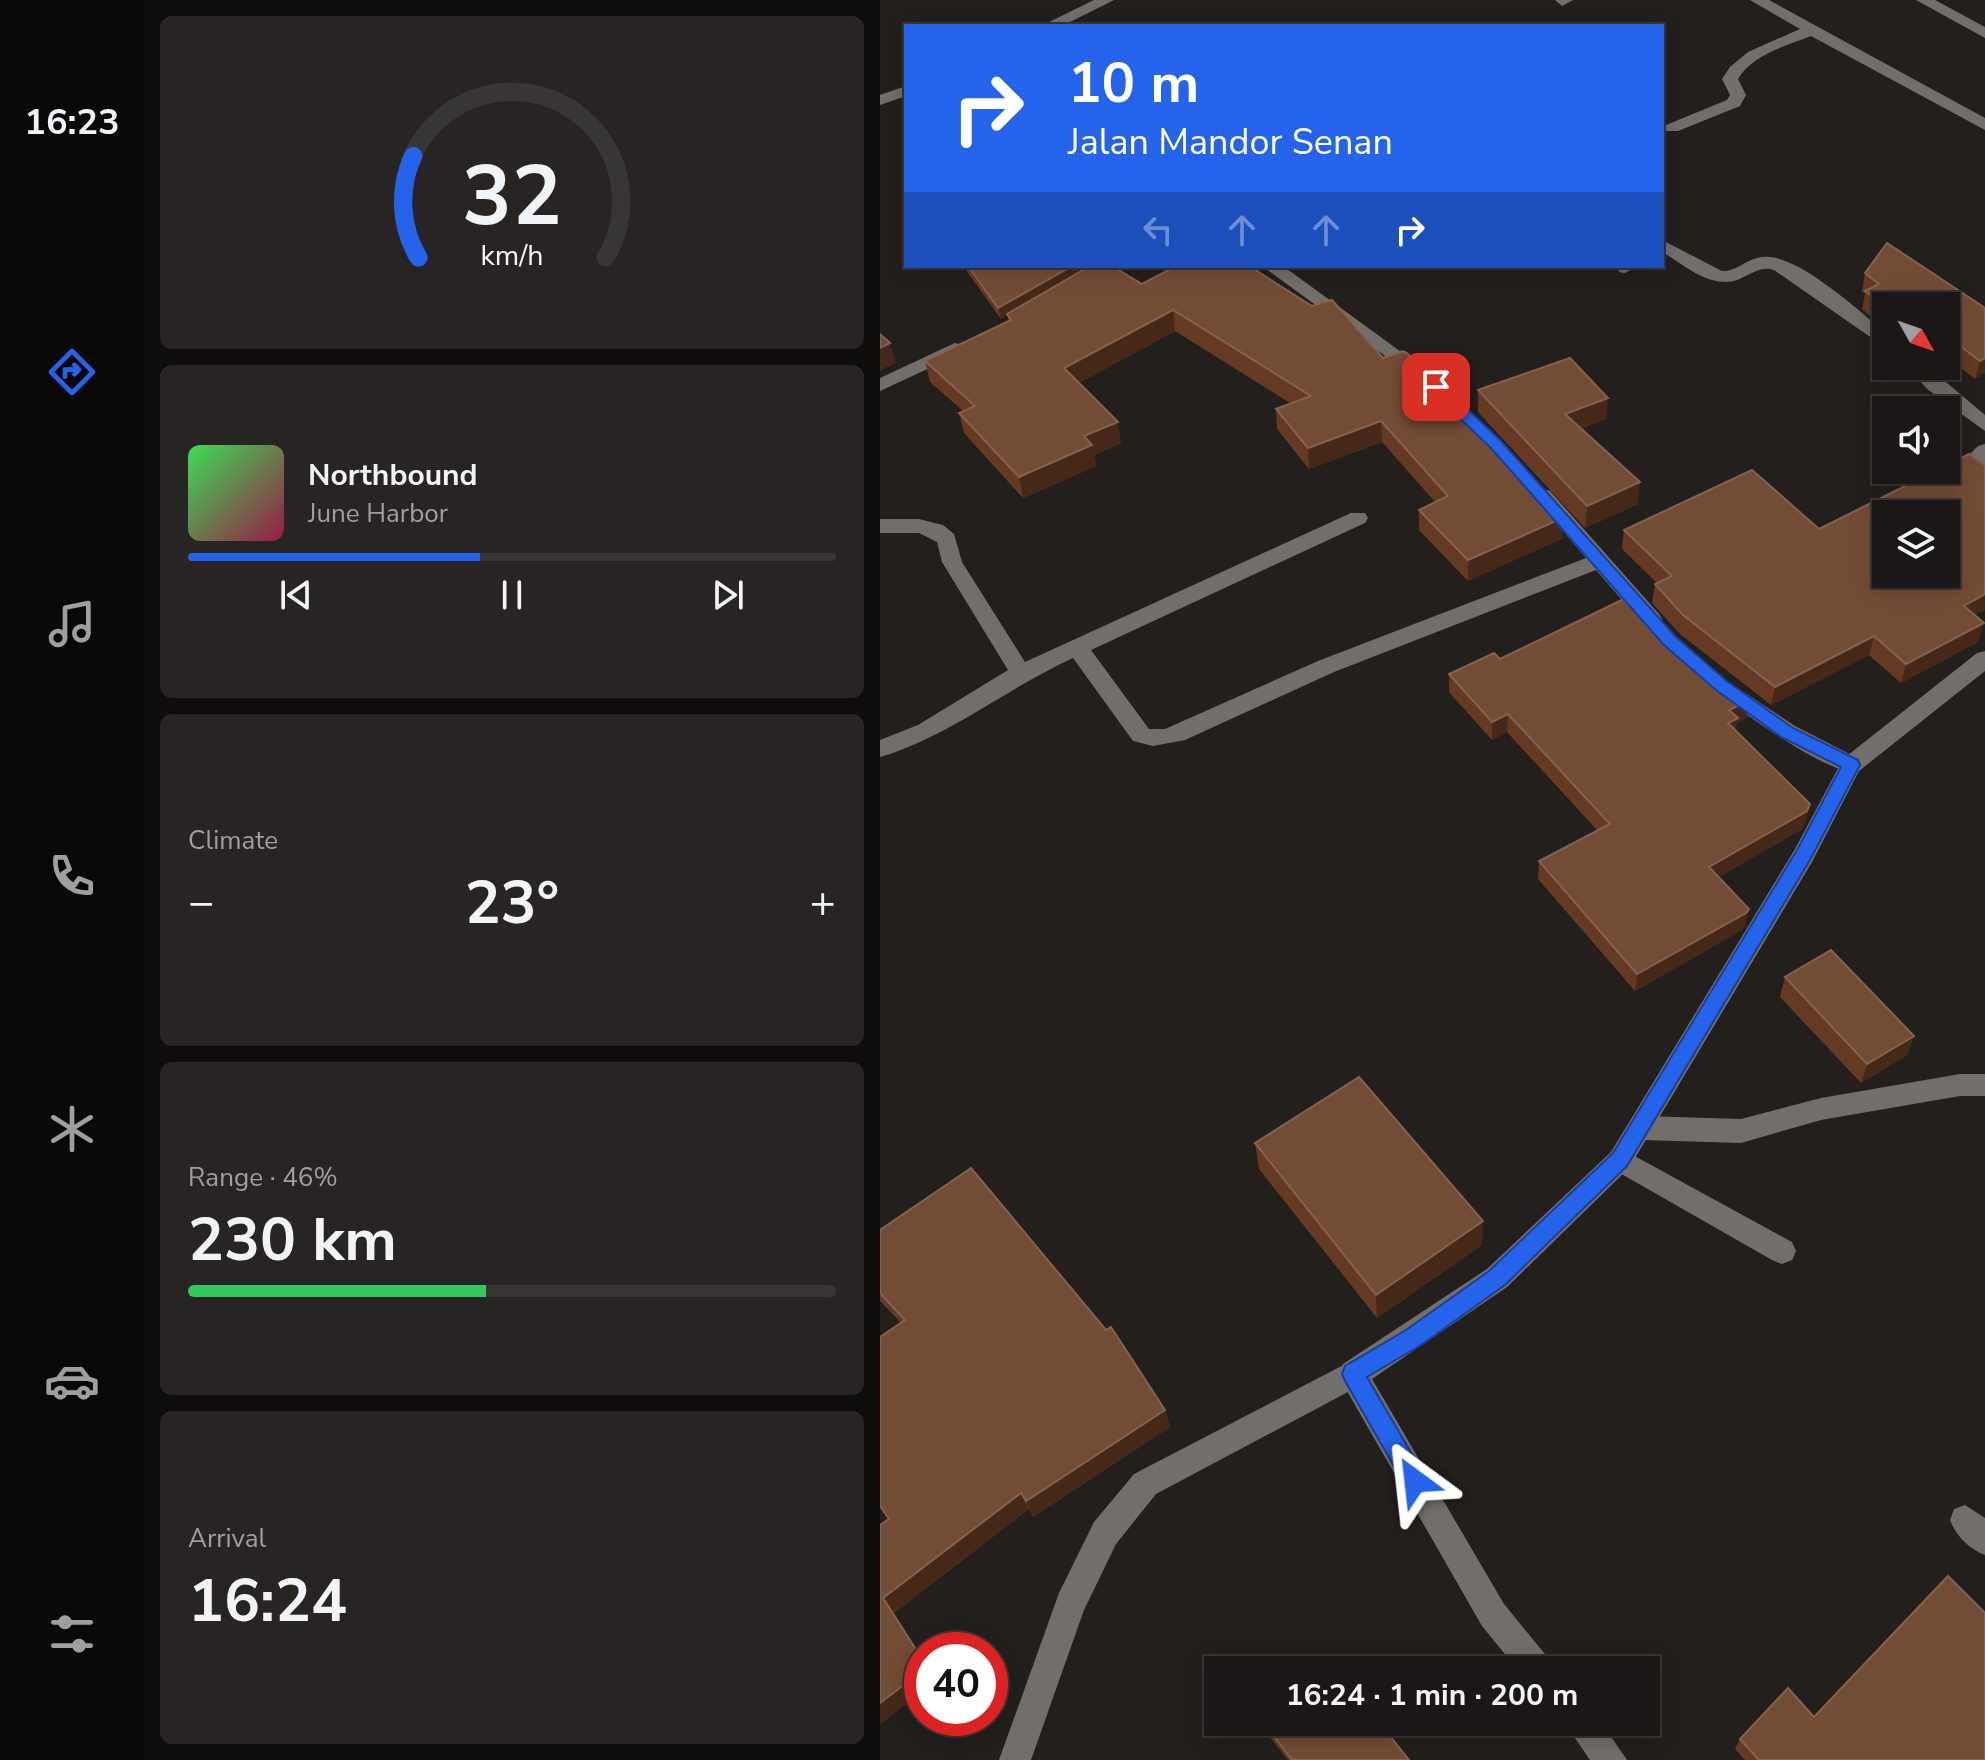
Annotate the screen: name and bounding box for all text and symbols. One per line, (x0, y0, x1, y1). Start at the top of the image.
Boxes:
text: 10 m (1068, 45, 1199, 122)
icon: right (936, 56, 1040, 160)
text: 16:23 (24, 98, 120, 147)
text: Jalan Mandor Senan (1068, 118, 1393, 167)
text: 32 (462, 140, 562, 253)
icon: left (1136, 208, 1180, 252)
icon: ahead (1220, 208, 1264, 252)
icon: ahead (1304, 208, 1348, 252)
icon: right (1388, 208, 1432, 252)
text: km/h (481, 237, 543, 276)
north arrow (1872, 292, 1960, 380)
map controls (1872, 292, 1960, 588)
icon: directions (44, 344, 100, 400)
pin (1402, 353, 1470, 421)
icon: arrive (1414, 365, 1458, 409)
button: sound (1872, 396, 1960, 484)
text: Northbound (308, 455, 478, 496)
text: June Harbor (308, 496, 448, 531)
button: layers (1872, 500, 1960, 588)
icon: previous (274, 573, 318, 617)
icon: pause (490, 573, 534, 617)
icon: next (706, 573, 750, 617)
icon: music (44, 596, 100, 652)
text: Climate (188, 823, 278, 858)
icon: phone (44, 848, 100, 904)
text: 23° (465, 862, 559, 944)
text: − (188, 873, 214, 933)
text: + (810, 873, 836, 933)
icon: climate (44, 1101, 100, 1157)
text: Range · 46% (188, 1160, 338, 1195)
text: 230 km (188, 1199, 397, 1281)
icon: car (44, 1353, 100, 1409)
position arrow (1373, 1439, 1457, 1523)
text: Arrival (188, 1521, 266, 1556)
text: 16:24 (188, 1560, 347, 1642)
icon: filters (44, 1606, 100, 1662)
speed limit sign: 40 (904, 1632, 1008, 1736)
text: 16:24 · 1 min · 200 m (1286, 1675, 1578, 1716)

